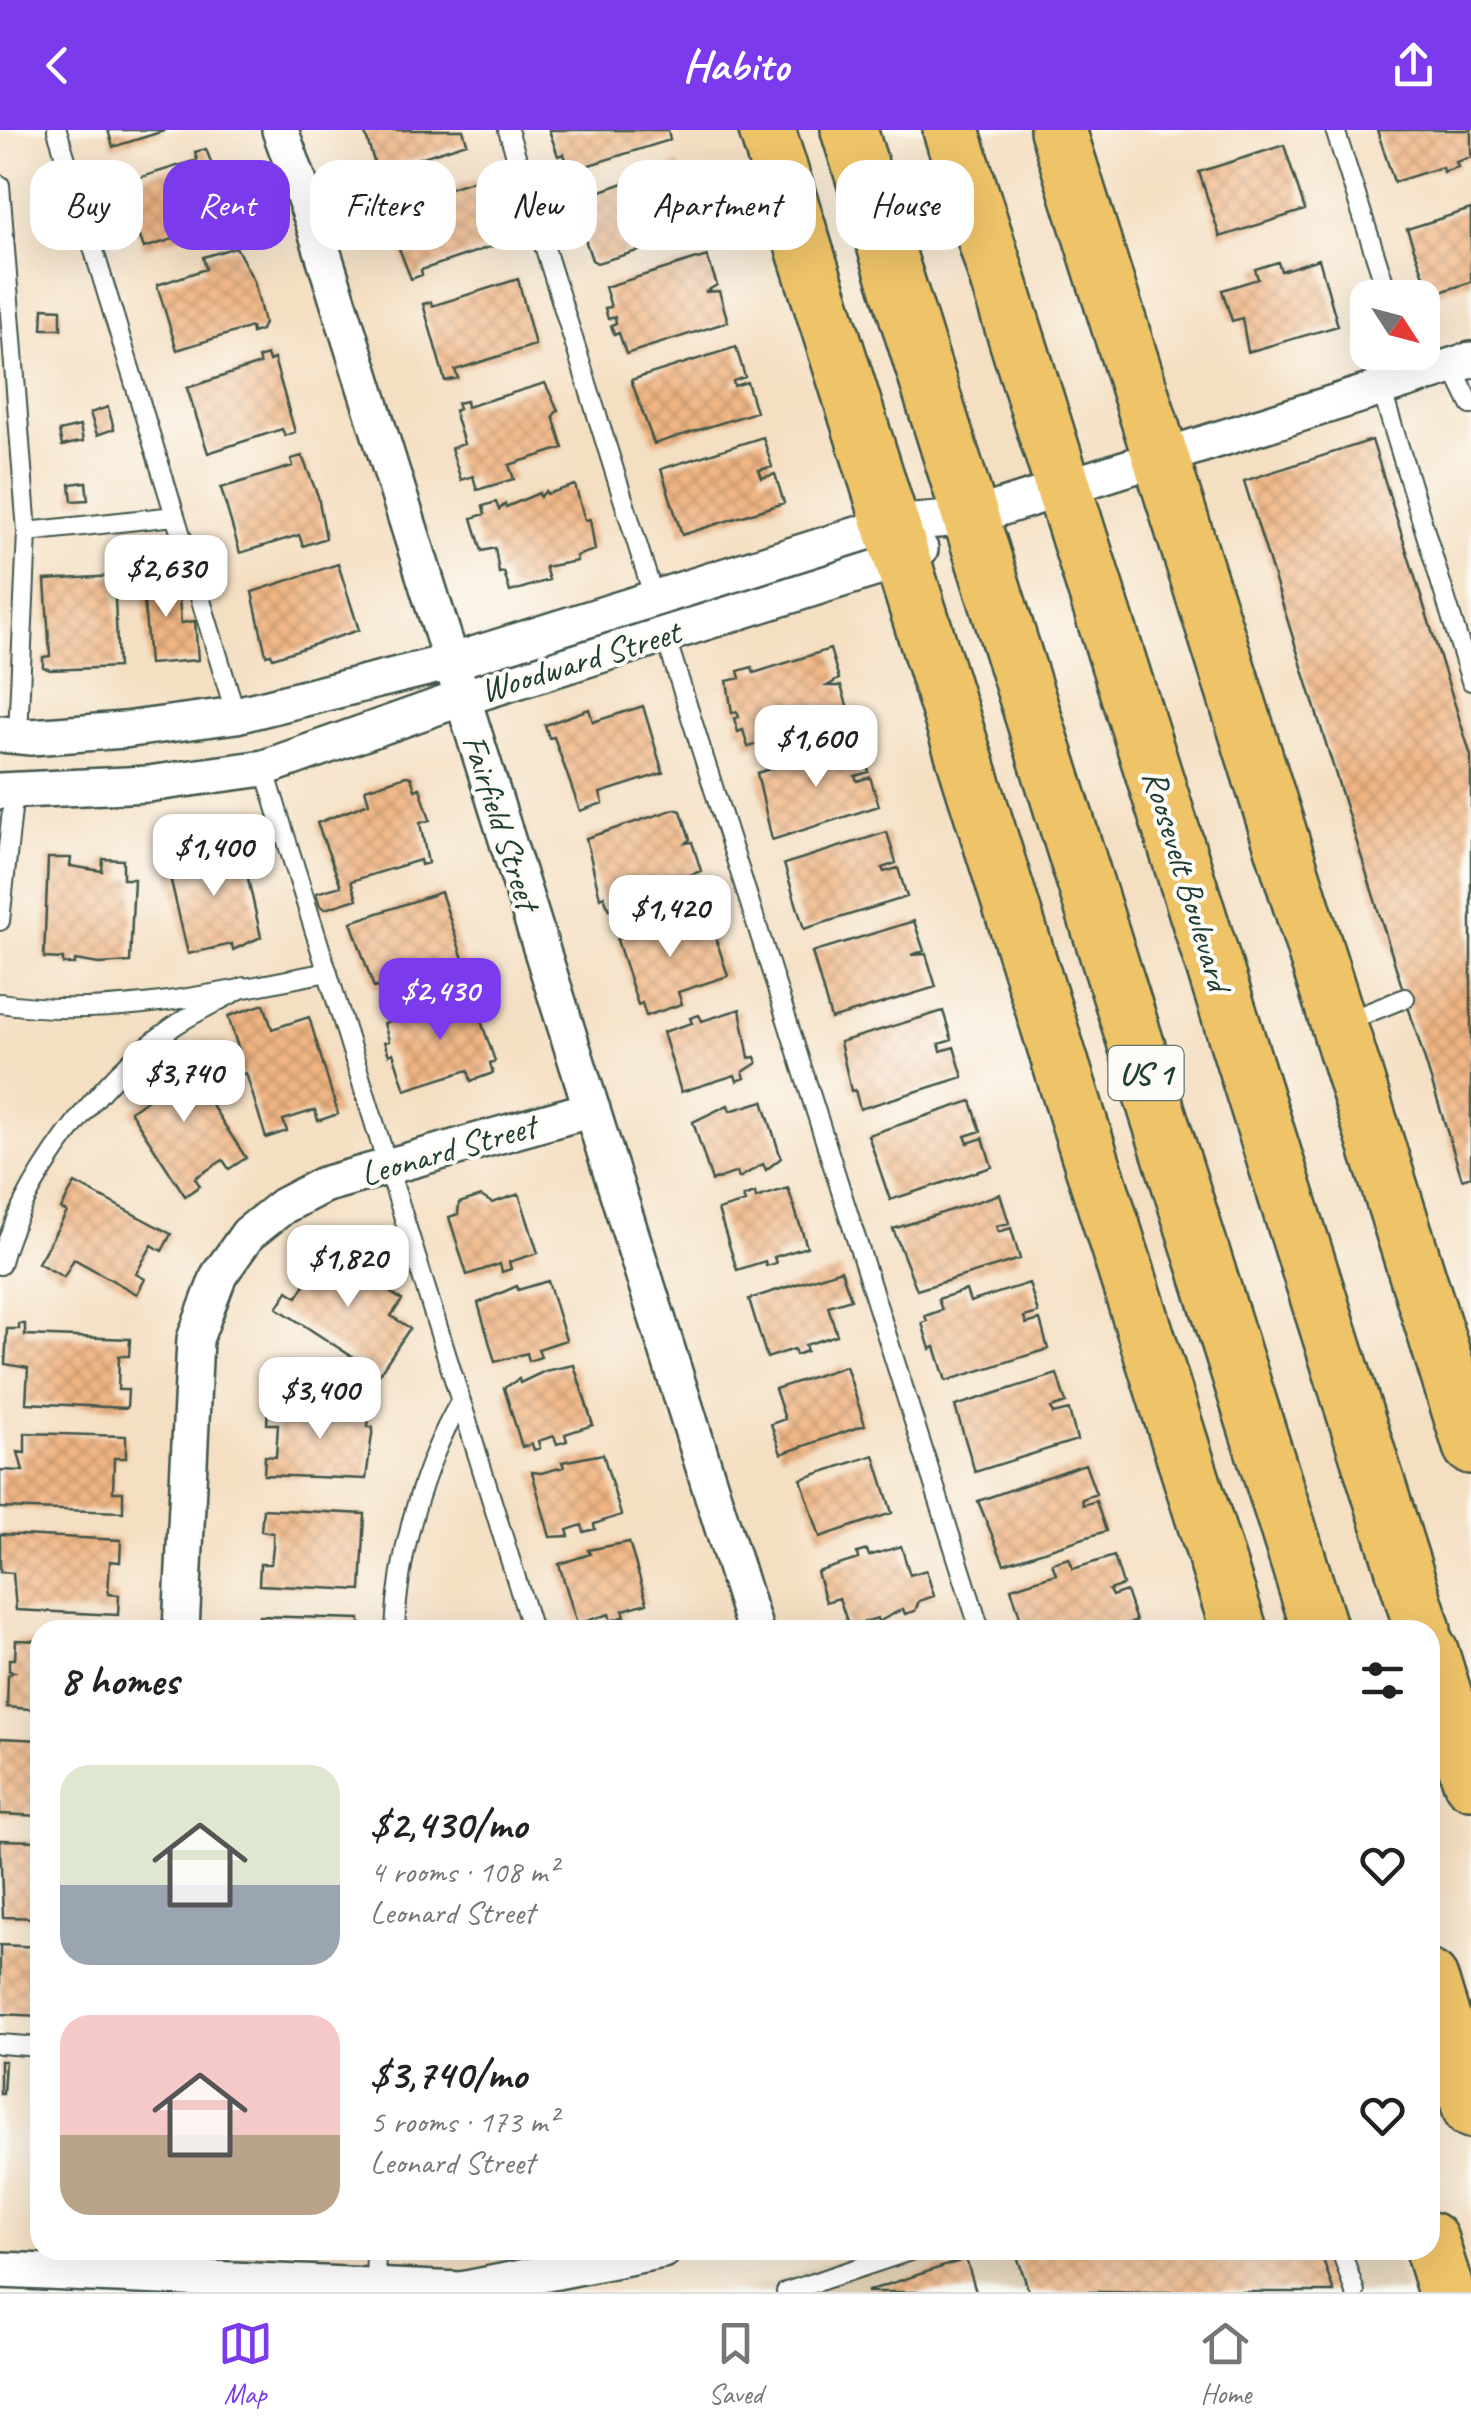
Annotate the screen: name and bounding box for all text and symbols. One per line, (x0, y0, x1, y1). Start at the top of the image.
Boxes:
text: Habito (683, 37, 788, 94)
icon: back (30, 38, 85, 93)
icon: share (1386, 38, 1441, 93)
chip: Buy (30, 160, 143, 250)
chip: Rent (163, 160, 290, 250)
chip: Filters (310, 160, 456, 250)
chip: New (476, 160, 597, 250)
chip: Apartment (617, 160, 816, 250)
chip: House (836, 160, 974, 250)
north arrow (1350, 280, 1440, 370)
map controls (1350, 280, 1440, 370)
pin: $2,630 (85, 535, 247, 620)
text: $2,630 (126, 547, 206, 588)
street label: Woodward Street (475, 608, 689, 713)
pin: $1,600 (735, 705, 897, 790)
text: $1,600 (776, 717, 856, 758)
street label: Fairfield Street (452, 729, 552, 919)
street label: Roosevelt Boulevard (1132, 764, 1243, 1001)
pin: $1,400 (133, 814, 295, 899)
text: $1,400 (175, 826, 253, 867)
pin: $1,420 (589, 875, 751, 960)
text: $1,420 (631, 887, 709, 928)
pin: $2,430 (359, 958, 521, 1043)
text: $2,430 (401, 970, 479, 1011)
pin: $3,740 (103, 1040, 265, 1125)
road number: US 1 (1108, 1046, 1184, 1100)
text: $3,740 (145, 1052, 223, 1093)
street label: Leonard Street (355, 1102, 545, 1196)
pin: $1,820 (267, 1225, 429, 1310)
text: $1,820 (309, 1237, 387, 1278)
pin: $3,400 (239, 1357, 401, 1442)
text: $3,400 (281, 1369, 359, 1410)
icon: filters (1355, 1653, 1410, 1708)
text: 8 homes (60, 1654, 179, 1707)
text: $2,430/mo (370, 1798, 527, 1851)
icon: home (140, 1805, 260, 1925)
icon: heart (1355, 1838, 1410, 1893)
text: 4 rooms · 108 m² (370, 1851, 557, 1892)
text: Leonard Street (370, 1892, 534, 1933)
text: $3,740/mo (370, 2048, 526, 2101)
icon: home (140, 2055, 260, 2175)
icon: heart (1355, 2088, 1410, 2143)
text: 5 rooms · 173 m² (370, 2101, 557, 2142)
text: Leonard Street (370, 2142, 534, 2183)
tab: Map (218, 2316, 273, 2411)
tab: Saved (708, 2316, 763, 2411)
tab: Home (1198, 2316, 1253, 2411)

